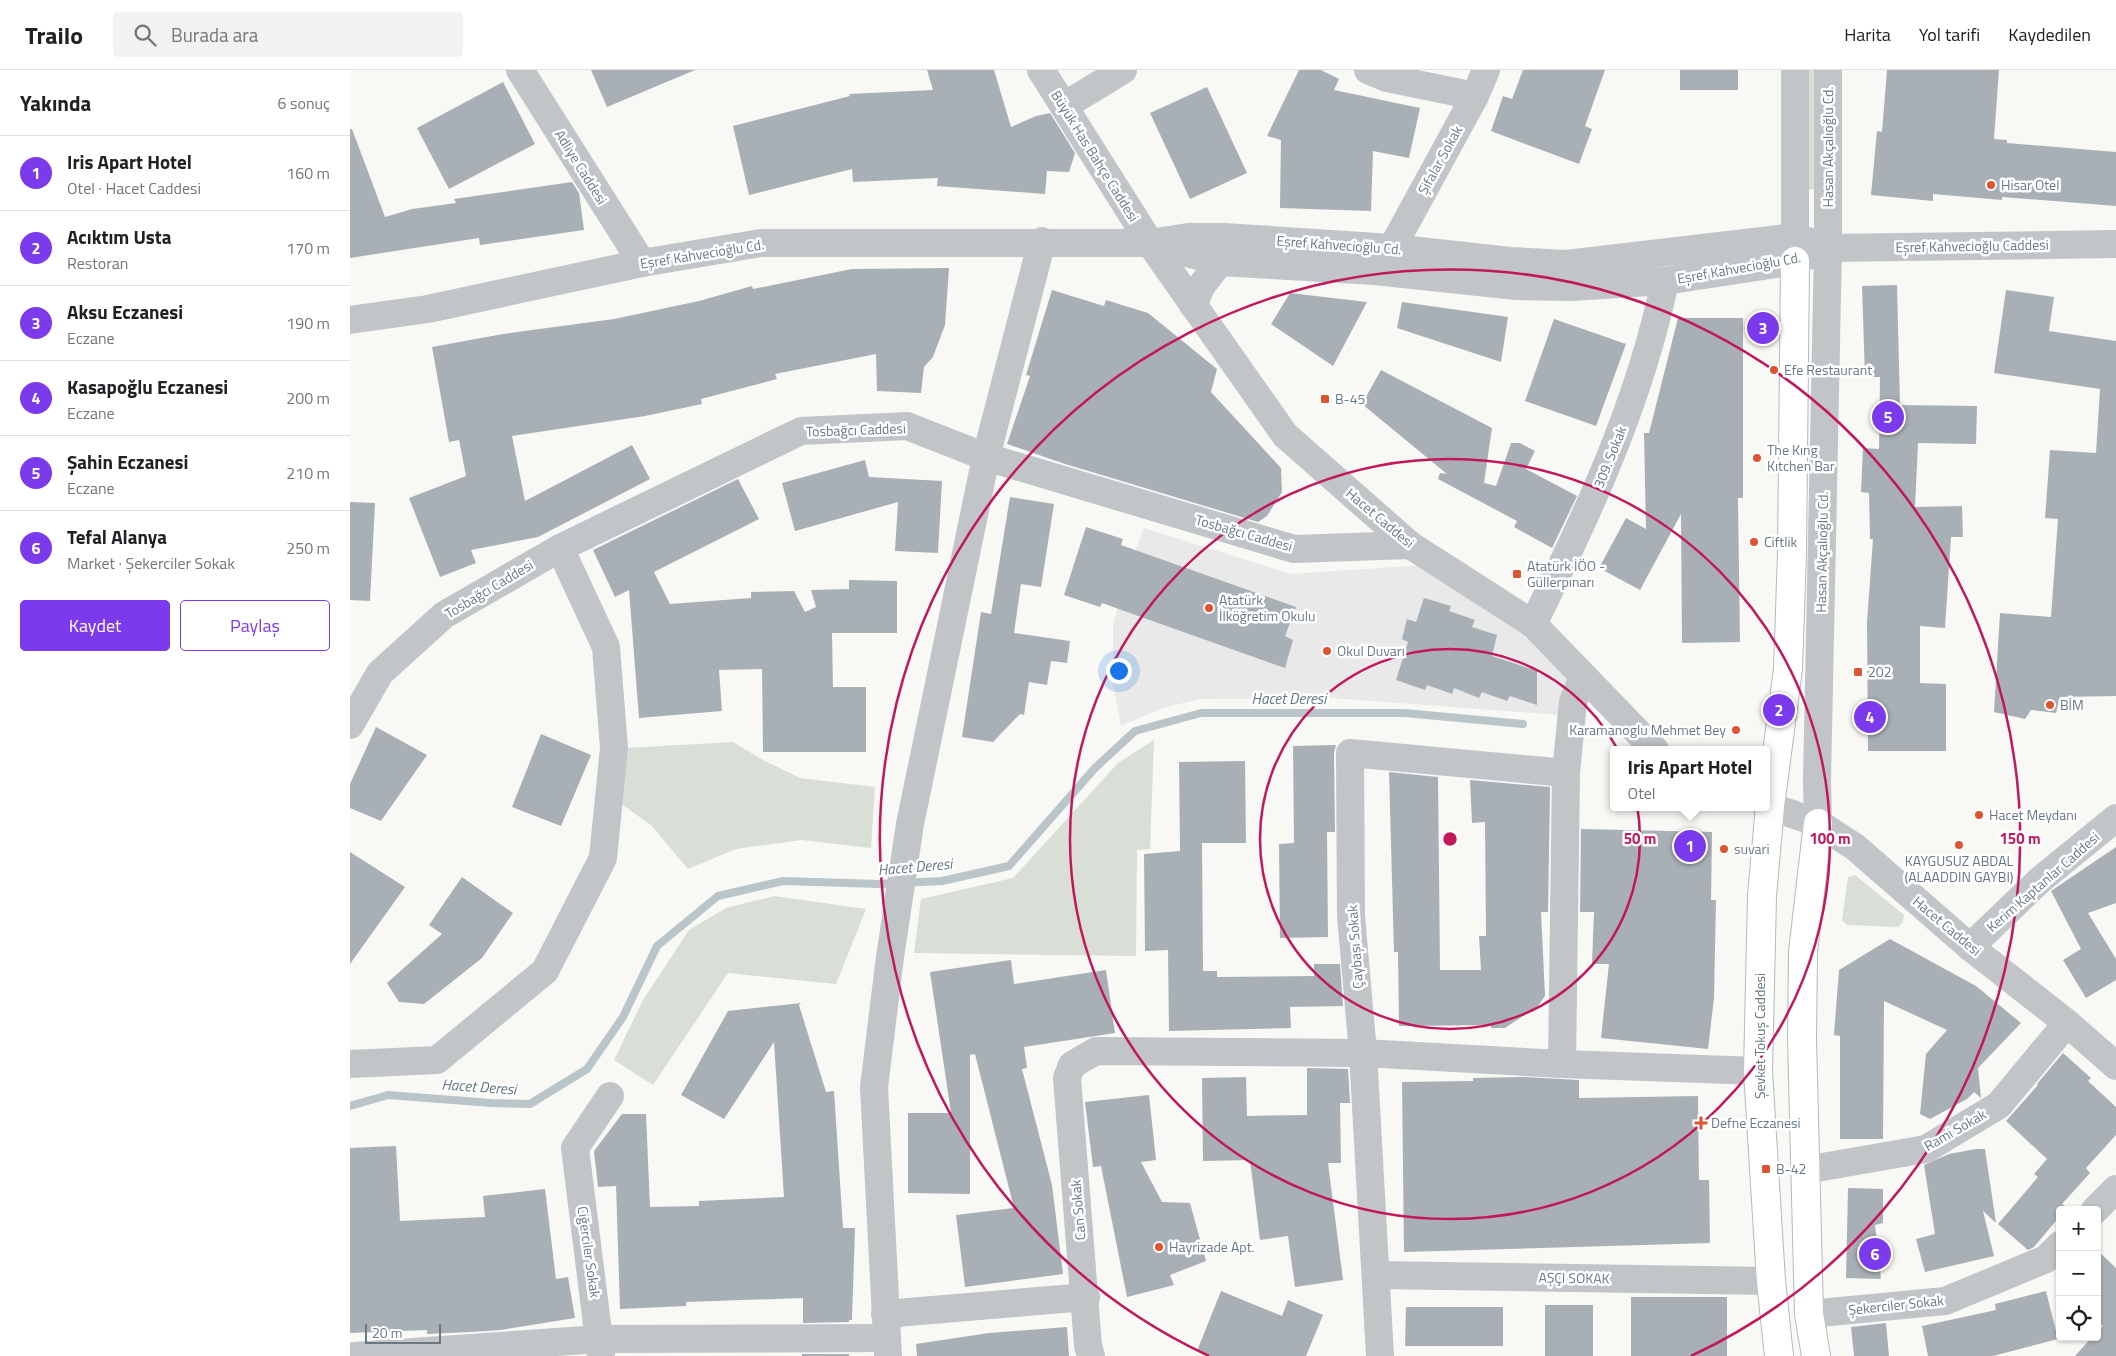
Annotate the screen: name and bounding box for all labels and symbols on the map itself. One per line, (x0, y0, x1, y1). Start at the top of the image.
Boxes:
street label: Büyük Has Bahçe Caddesi (1046, 86, 1144, 226)
street label: Hasan Akçalıoğlu Cd. (1817, 86, 1838, 208)
street label: Şifalar Sokak (1412, 121, 1467, 198)
street label: Adliye Caddesi (550, 125, 613, 208)
place label: Hisar Otel (2001, 174, 2059, 195)
marker: Hisar Otel (1985, 179, 1997, 191)
street label: Eşref Kahvecioğlu Cd. (1276, 230, 1402, 259)
street label: Eşref Kahvecioğlu Cd. (638, 233, 765, 274)
street label: Eşref Kahvecioğlu Caddesi (1895, 234, 2049, 257)
street label: Eşref Kahvecioğlu Cd. (1675, 246, 1802, 289)
pin: 3 (1747, 309, 1779, 347)
place label: Efe Restaurant (1784, 359, 1872, 380)
marker: Efe Restaurant (1768, 364, 1780, 376)
place label: B-45 (1335, 388, 1366, 409)
marker: B-45 (1319, 393, 1331, 405)
pin: 5 (1872, 398, 1904, 436)
street label: Tosbağcı Caddesi (806, 417, 906, 442)
street label: 309. Sokak (1588, 422, 1632, 491)
place label: The Kıng Kıtchen Bar (1767, 439, 1835, 476)
marker: The Kıng Kıtchen Bar (1751, 452, 1763, 464)
street label: Hacet Caddesi (1342, 483, 1419, 553)
street label: Hasan Akçalıoğlu Cd. (1810, 491, 1833, 613)
street label: Tosbağcı Caddesi (1193, 509, 1295, 556)
place label: Ciftlik (1764, 531, 1798, 552)
marker: Ciftlik (1748, 536, 1760, 548)
street label: Tosbağcı Caddesi (441, 554, 537, 623)
place label: Atatürk İÖO - Güllerpınarı (1527, 555, 1605, 592)
marker: Atatürk İÖO - Güllerpınarı (1511, 568, 1523, 580)
place label: Atatürk İlköğretim Okulu (1219, 589, 1315, 626)
marker: Atatürk İlköğretim Okulu (1203, 602, 1215, 614)
place label: Okul Duvarı (1337, 640, 1405, 661)
marker: Okul Duvarı (1321, 645, 1333, 657)
your location (1106, 658, 1132, 684)
place label: 202 (1868, 661, 1892, 682)
marker: 202 (1852, 666, 1864, 678)
water label: Hacet Deresi (1252, 687, 1328, 710)
pin: 2 (1763, 691, 1795, 729)
place label: BİM (2060, 694, 2084, 715)
pin: 4 (1854, 698, 1886, 736)
marker: BİM (2044, 699, 2056, 711)
place label: Karamanoglu Mehmet Bey (1569, 719, 1726, 740)
marker: Karamanoglu Mehmet Bey (1730, 724, 1742, 736)
place label: Hacet Meydanı (1989, 804, 2077, 825)
marker: Hacet Meydanı (1973, 809, 1985, 821)
text: 50 m (1624, 827, 1656, 850)
pin: 1 (1674, 827, 1706, 865)
text: 100 m (1809, 827, 1851, 850)
street label: Kerim Kaptanlar Caddesi (1982, 827, 2104, 937)
text: 150 m (1999, 827, 2041, 850)
centre of rings (1441, 830, 1459, 848)
place label: suvari (1734, 838, 1770, 859)
marker: KAYGUSUZ ABDAL (ALAADDIN GAYBI) (1953, 839, 1965, 851)
marker: suvari (1718, 843, 1730, 855)
place label: KAYGUSUZ ABDAL (ALAADDIN GAYBI) (1904, 850, 2014, 887)
water label: Hacet Deresi (877, 852, 955, 881)
street label: Hacet Caddesi (1909, 891, 1986, 961)
street label: Çaybaşı Sokak (1341, 904, 1368, 990)
street label: Şevket Tokuş Caddesi (1749, 973, 1770, 1099)
water label: Hacet Deresi (441, 1072, 519, 1101)
street label: Rami Sokak (1920, 1103, 1990, 1156)
place label: Defne Eczanesi (1711, 1112, 1801, 1133)
marker: Defne Eczanesi (1695, 1117, 1707, 1129)
place label: B-42 (1776, 1158, 1806, 1179)
marker: B-42 (1760, 1163, 1772, 1175)
street label: Can Sokak (1064, 1179, 1091, 1241)
street label: Ciğerciler Sokak (573, 1205, 606, 1299)
pin: 6 (1859, 1235, 1891, 1273)
place label: Hayrizade Apt. (1169, 1236, 1255, 1257)
marker: Hayrizade Apt. (1153, 1241, 1165, 1253)
street label: AŞÇI SOKAK (1538, 1266, 1610, 1289)
street label: Şekerciler Sokak (1847, 1289, 1945, 1320)
scale bar (365, 1321, 441, 1344)

